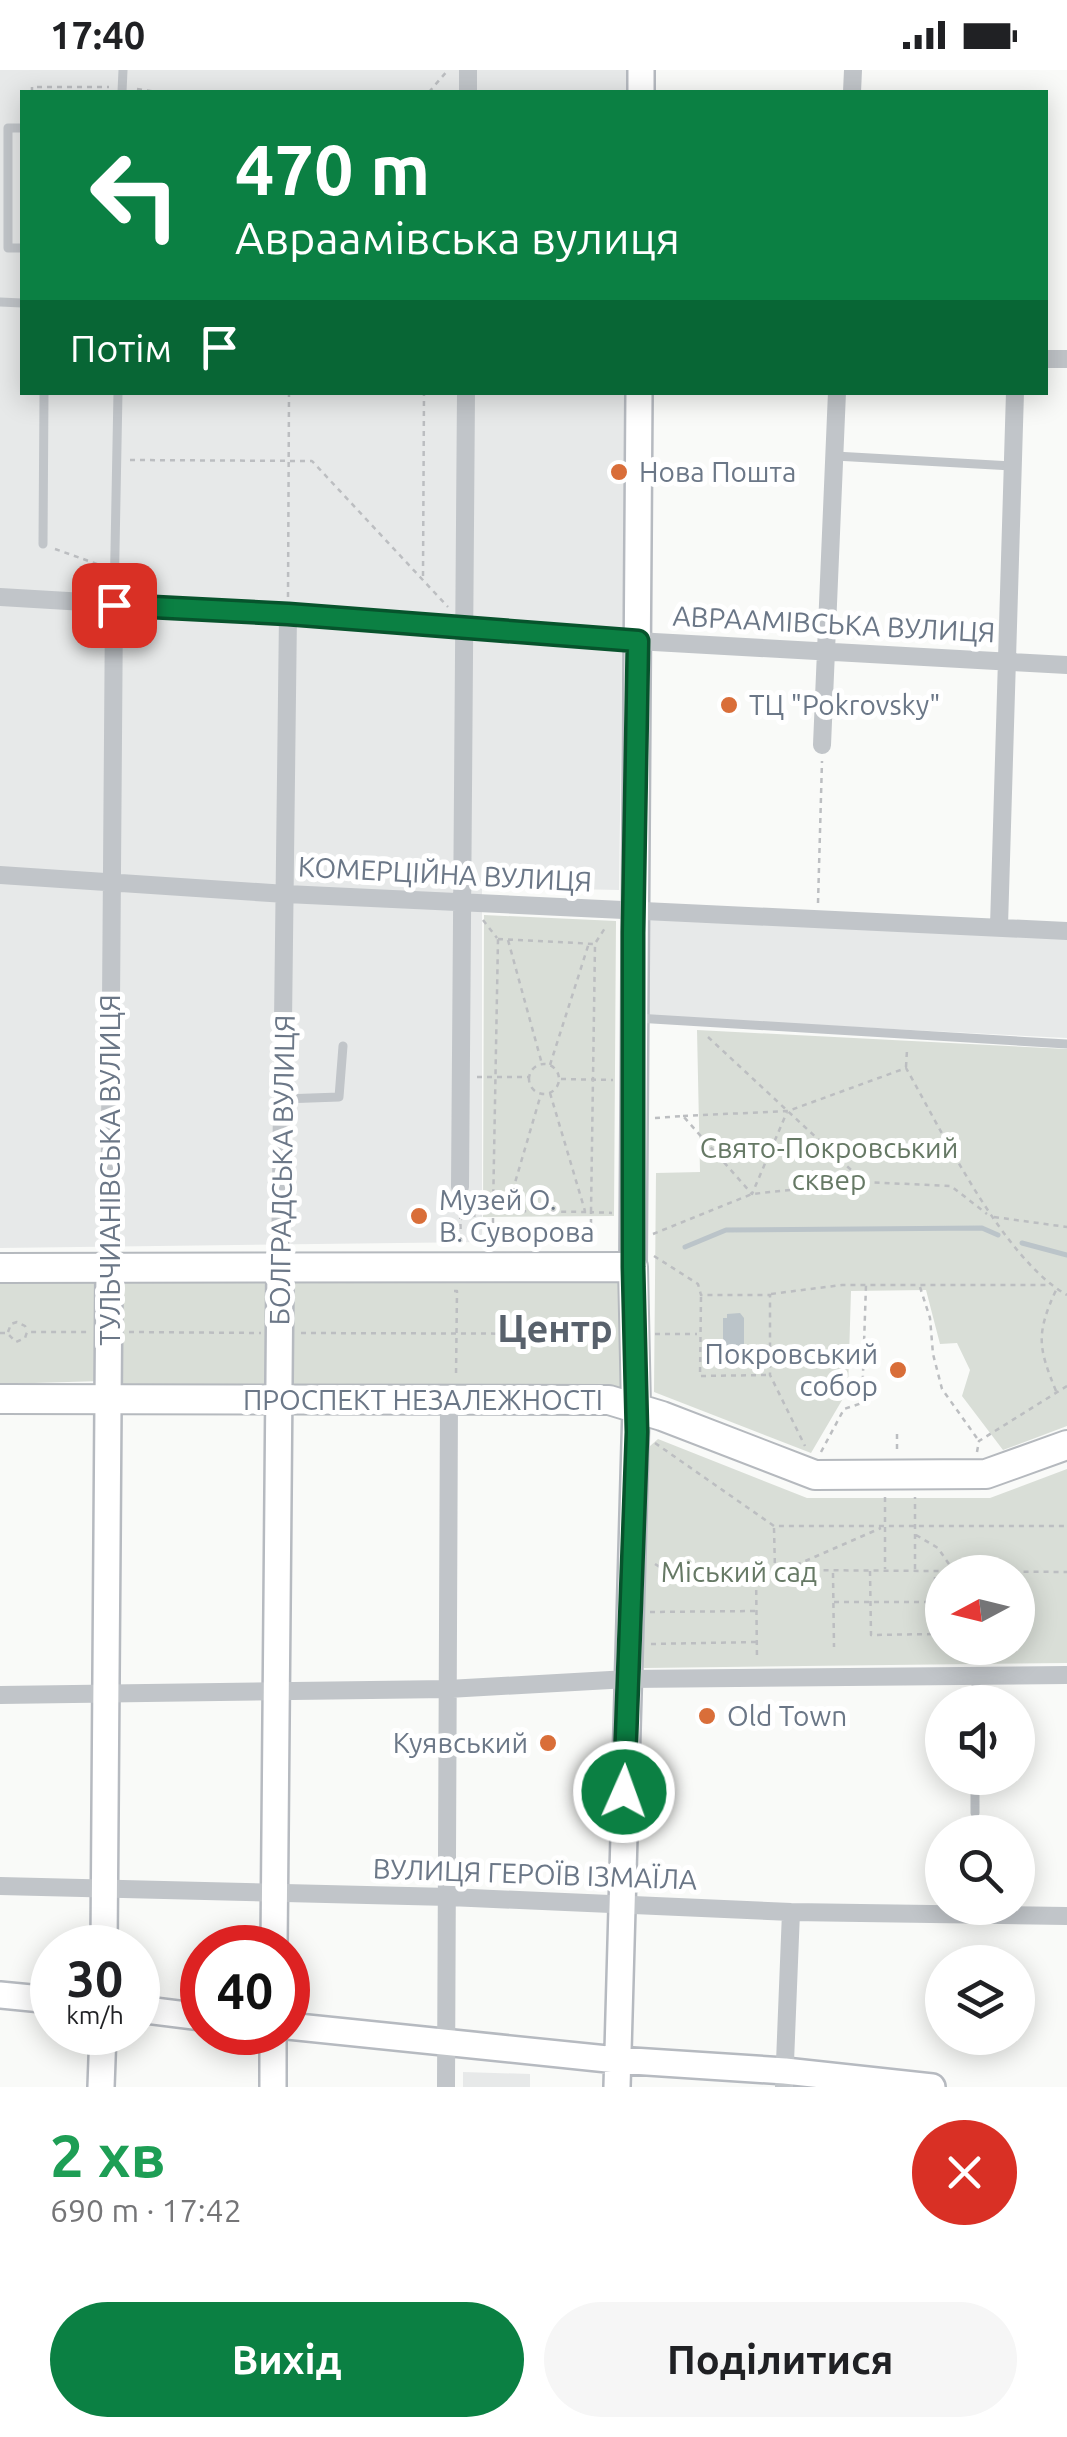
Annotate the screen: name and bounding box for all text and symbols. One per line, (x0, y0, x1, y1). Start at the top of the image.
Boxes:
text: 17:40 (50, 14, 145, 56)
icon: left (70, 130, 200, 260)
text: 470 m (235, 130, 430, 208)
text: Авраамівська вулиця (235, 212, 680, 263)
icon: arrive (192, 320, 247, 375)
text: Потім (70, 327, 172, 369)
place label: Нова Пошта (639, 456, 796, 487)
marker: Нова Пошта (608, 461, 630, 483)
pin (72, 563, 157, 648)
icon: arrive (87, 578, 142, 633)
street label: АВРААМІВСЬКА ВУЛИЦЯ (672, 600, 996, 647)
place label: ТЦ "Pokrovsky" (749, 689, 940, 720)
marker: ТЦ "Pokrovsky" (718, 694, 740, 716)
street label: КОМЕРЦІЙНА ВУЛИЦЯ (297, 850, 593, 897)
street label: ТУЛЬЧИАНІВСЬКА ВУЛИЦЯ (94, 994, 125, 1346)
street label: БОЛГРАДСЬКА ВУЛИЦЯ (263, 1014, 300, 1326)
park label: Свято-Покровський сквер (700, 1132, 958, 1195)
place label: Музей О. В. Суворова (439, 1184, 595, 1247)
marker: Музей О. В. Суворова (408, 1205, 430, 1227)
district label: Центр (497, 1307, 613, 1349)
place label: Покровський собор (705, 1338, 878, 1401)
marker: Покровський собор (887, 1359, 909, 1381)
street label: ПРОСПЕКТ НЕЗАЛЕЖНОСТІ (243, 1384, 603, 1415)
north arrow (925, 1555, 1035, 1665)
map controls (925, 1555, 1035, 2055)
park label: Міський сад (661, 1556, 817, 1587)
button: sound (925, 1685, 1035, 1795)
place label: Old Town (727, 1700, 847, 1731)
marker: Old Town (696, 1705, 718, 1727)
place label: Куявський (393, 1727, 528, 1758)
marker: Куявський (537, 1732, 559, 1754)
position arrow (572, 1740, 676, 1844)
button: search (925, 1815, 1035, 1925)
street label: ВУЛИЦЯ ГЕРОЇВ ІЗМАЇЛА (372, 1852, 698, 1895)
speed limit sign: 40 (180, 1925, 310, 2055)
button: layers (925, 1945, 1035, 2055)
text: 30 (67, 1950, 123, 2006)
text: km/h (66, 2001, 124, 2029)
button: close (912, 2120, 1017, 2225)
text: 2 хв (50, 2121, 166, 2188)
text: 690 m · 17:42 (50, 2192, 242, 2228)
button: Вихід (50, 2302, 524, 2417)
button: Поділитися (544, 2302, 1017, 2417)

